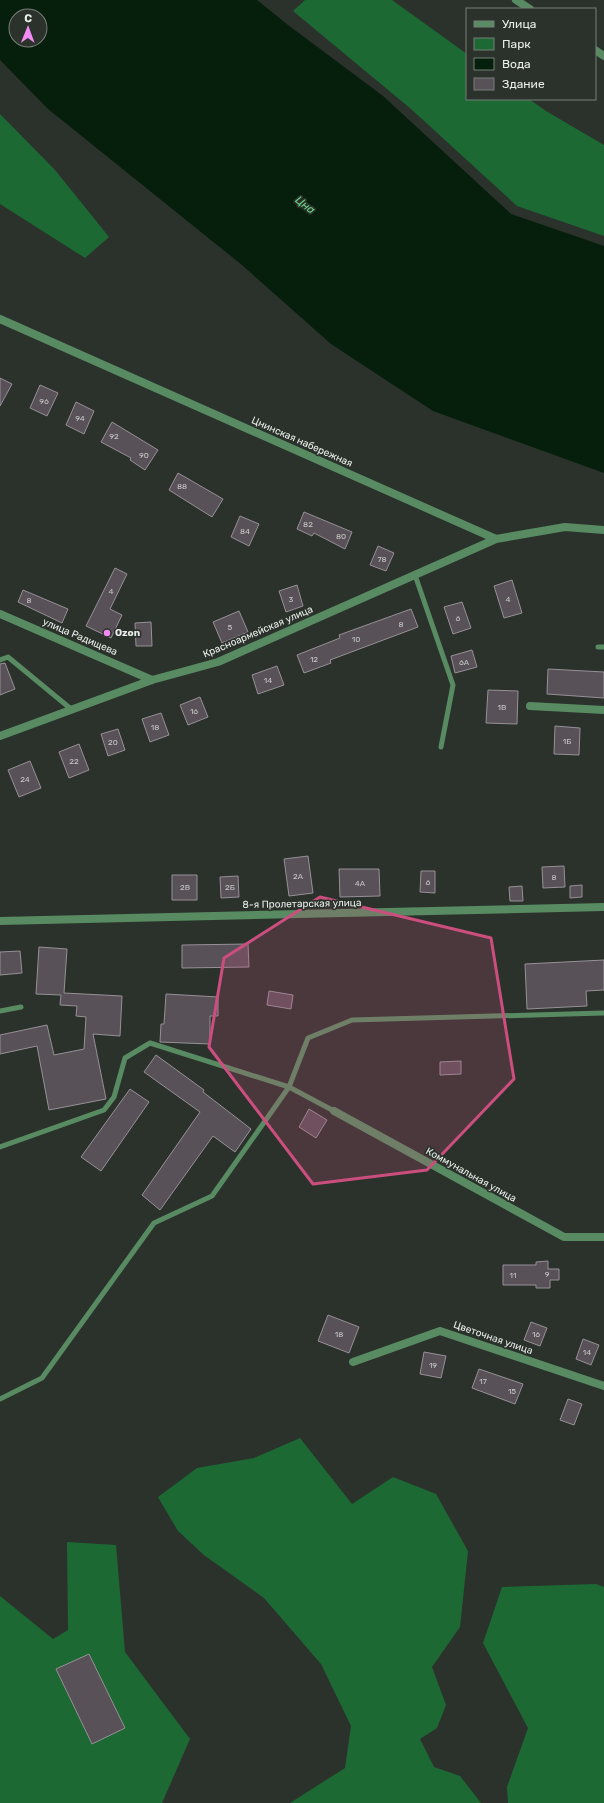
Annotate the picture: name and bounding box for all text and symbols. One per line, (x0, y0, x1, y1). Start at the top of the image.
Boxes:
north arrow (8, 8, 48, 48)
legend (466, 8, 596, 100)
text: С (24, 12, 32, 25)
text: Улица (502, 17, 536, 31)
text: Парк (502, 37, 531, 51)
text: Вода (502, 57, 531, 71)
text: Здание (502, 77, 545, 91)
water label: Цна (293, 193, 318, 217)
house number: 96 (39, 397, 49, 406)
house number: 94 (75, 414, 85, 423)
street label: Цнинская набережная (250, 414, 354, 470)
house number: 92 (109, 432, 119, 441)
house number: 90 (139, 451, 149, 460)
house number: 88 (177, 482, 187, 491)
house number: 82 (303, 520, 313, 529)
house number: 84 (240, 527, 250, 536)
house number: 80 (336, 532, 346, 541)
house number: 78 (377, 555, 387, 564)
house number: 4 (109, 587, 114, 596)
house number: 3 (289, 595, 294, 604)
house number: 4 (506, 595, 511, 604)
house number: 8 (26, 596, 32, 605)
street label: Красноармейская улица (201, 603, 315, 661)
house number: 6 (456, 614, 461, 623)
street label: улица Радищева (41, 616, 119, 658)
house number: 8 (398, 620, 404, 629)
house number: 5 (228, 623, 233, 632)
place label: Ozon (115, 627, 140, 639)
marker: Ozon (102, 628, 112, 638)
house number: 10 (352, 635, 360, 644)
house number: 12 (310, 655, 318, 664)
house number: 6А (459, 658, 470, 667)
house number: 14 (264, 676, 272, 685)
house number: 1В (498, 703, 506, 712)
house number: 16 (190, 707, 198, 716)
house number: 18 (151, 723, 159, 732)
house number: 1Б (563, 737, 571, 746)
house number: 20 (108, 738, 118, 747)
house number: 22 (69, 757, 79, 766)
house number: 24 (20, 775, 30, 784)
house number: 2А (293, 872, 304, 881)
house number: 8 (551, 873, 557, 882)
house number: 6 (426, 878, 431, 887)
house number: 4А (355, 879, 366, 888)
house number: 2В (180, 883, 190, 892)
house number: 2Б (225, 883, 235, 892)
street label: 8-я Пролетарская улица (242, 897, 362, 911)
street label: Коммунальная улица (424, 1145, 518, 1205)
house number: 9 (545, 1270, 550, 1279)
house number: 11 (510, 1271, 516, 1280)
street label: Цветочная улица (452, 1319, 534, 1357)
house number: 18 (335, 1330, 343, 1339)
house number: 16 (532, 1330, 540, 1339)
house number: 14 (583, 1348, 591, 1357)
house number: 19 (429, 1361, 437, 1370)
house number: 17 (479, 1377, 487, 1386)
house number: 15 (508, 1387, 516, 1396)

